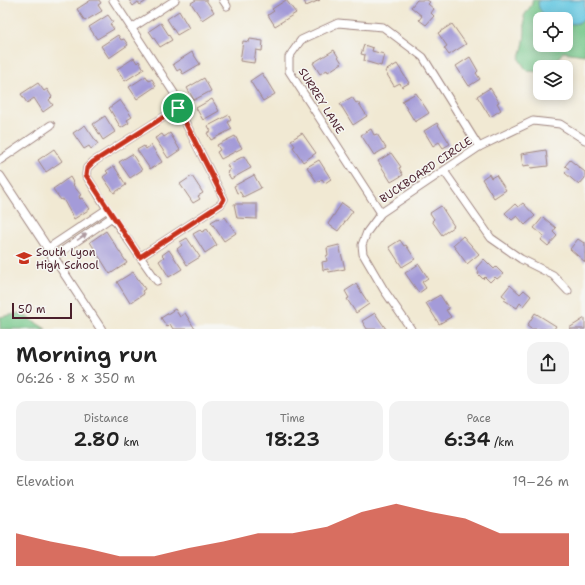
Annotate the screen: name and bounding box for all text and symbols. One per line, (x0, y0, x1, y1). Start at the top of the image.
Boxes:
map controls (533, 12, 573, 100)
button: locate (533, 12, 573, 52)
button: layers (533, 60, 573, 100)
street label: SURREY LANE (295, 65, 347, 137)
pin (161, 91, 195, 125)
icon: arrive (167, 97, 189, 119)
street label: BUCKBOARD CIRCLE (377, 133, 475, 207)
one-way arrow (76, 234, 88, 241)
place label: South Lyon High School (36, 245, 100, 273)
school or university icon: South Lyon High School (15, 249, 33, 267)
scale bar (12, 301, 72, 320)
text: 50 m (18, 302, 46, 317)
text: Morning run (16, 340, 157, 369)
button: share (527, 342, 569, 384)
text: 06:26 · 8 × 350 m (16, 370, 135, 387)
text: Distance (84, 411, 129, 426)
text: Time (280, 411, 305, 426)
text: Pace (467, 411, 491, 426)
text: 2.80 (73, 426, 120, 452)
text: 18:23 (265, 426, 320, 452)
text: 6:34 (444, 426, 490, 452)
text: km (120, 435, 139, 450)
text: /km (490, 435, 514, 450)
text: Elevation (16, 473, 74, 490)
text: 19–26 m (513, 473, 569, 490)

